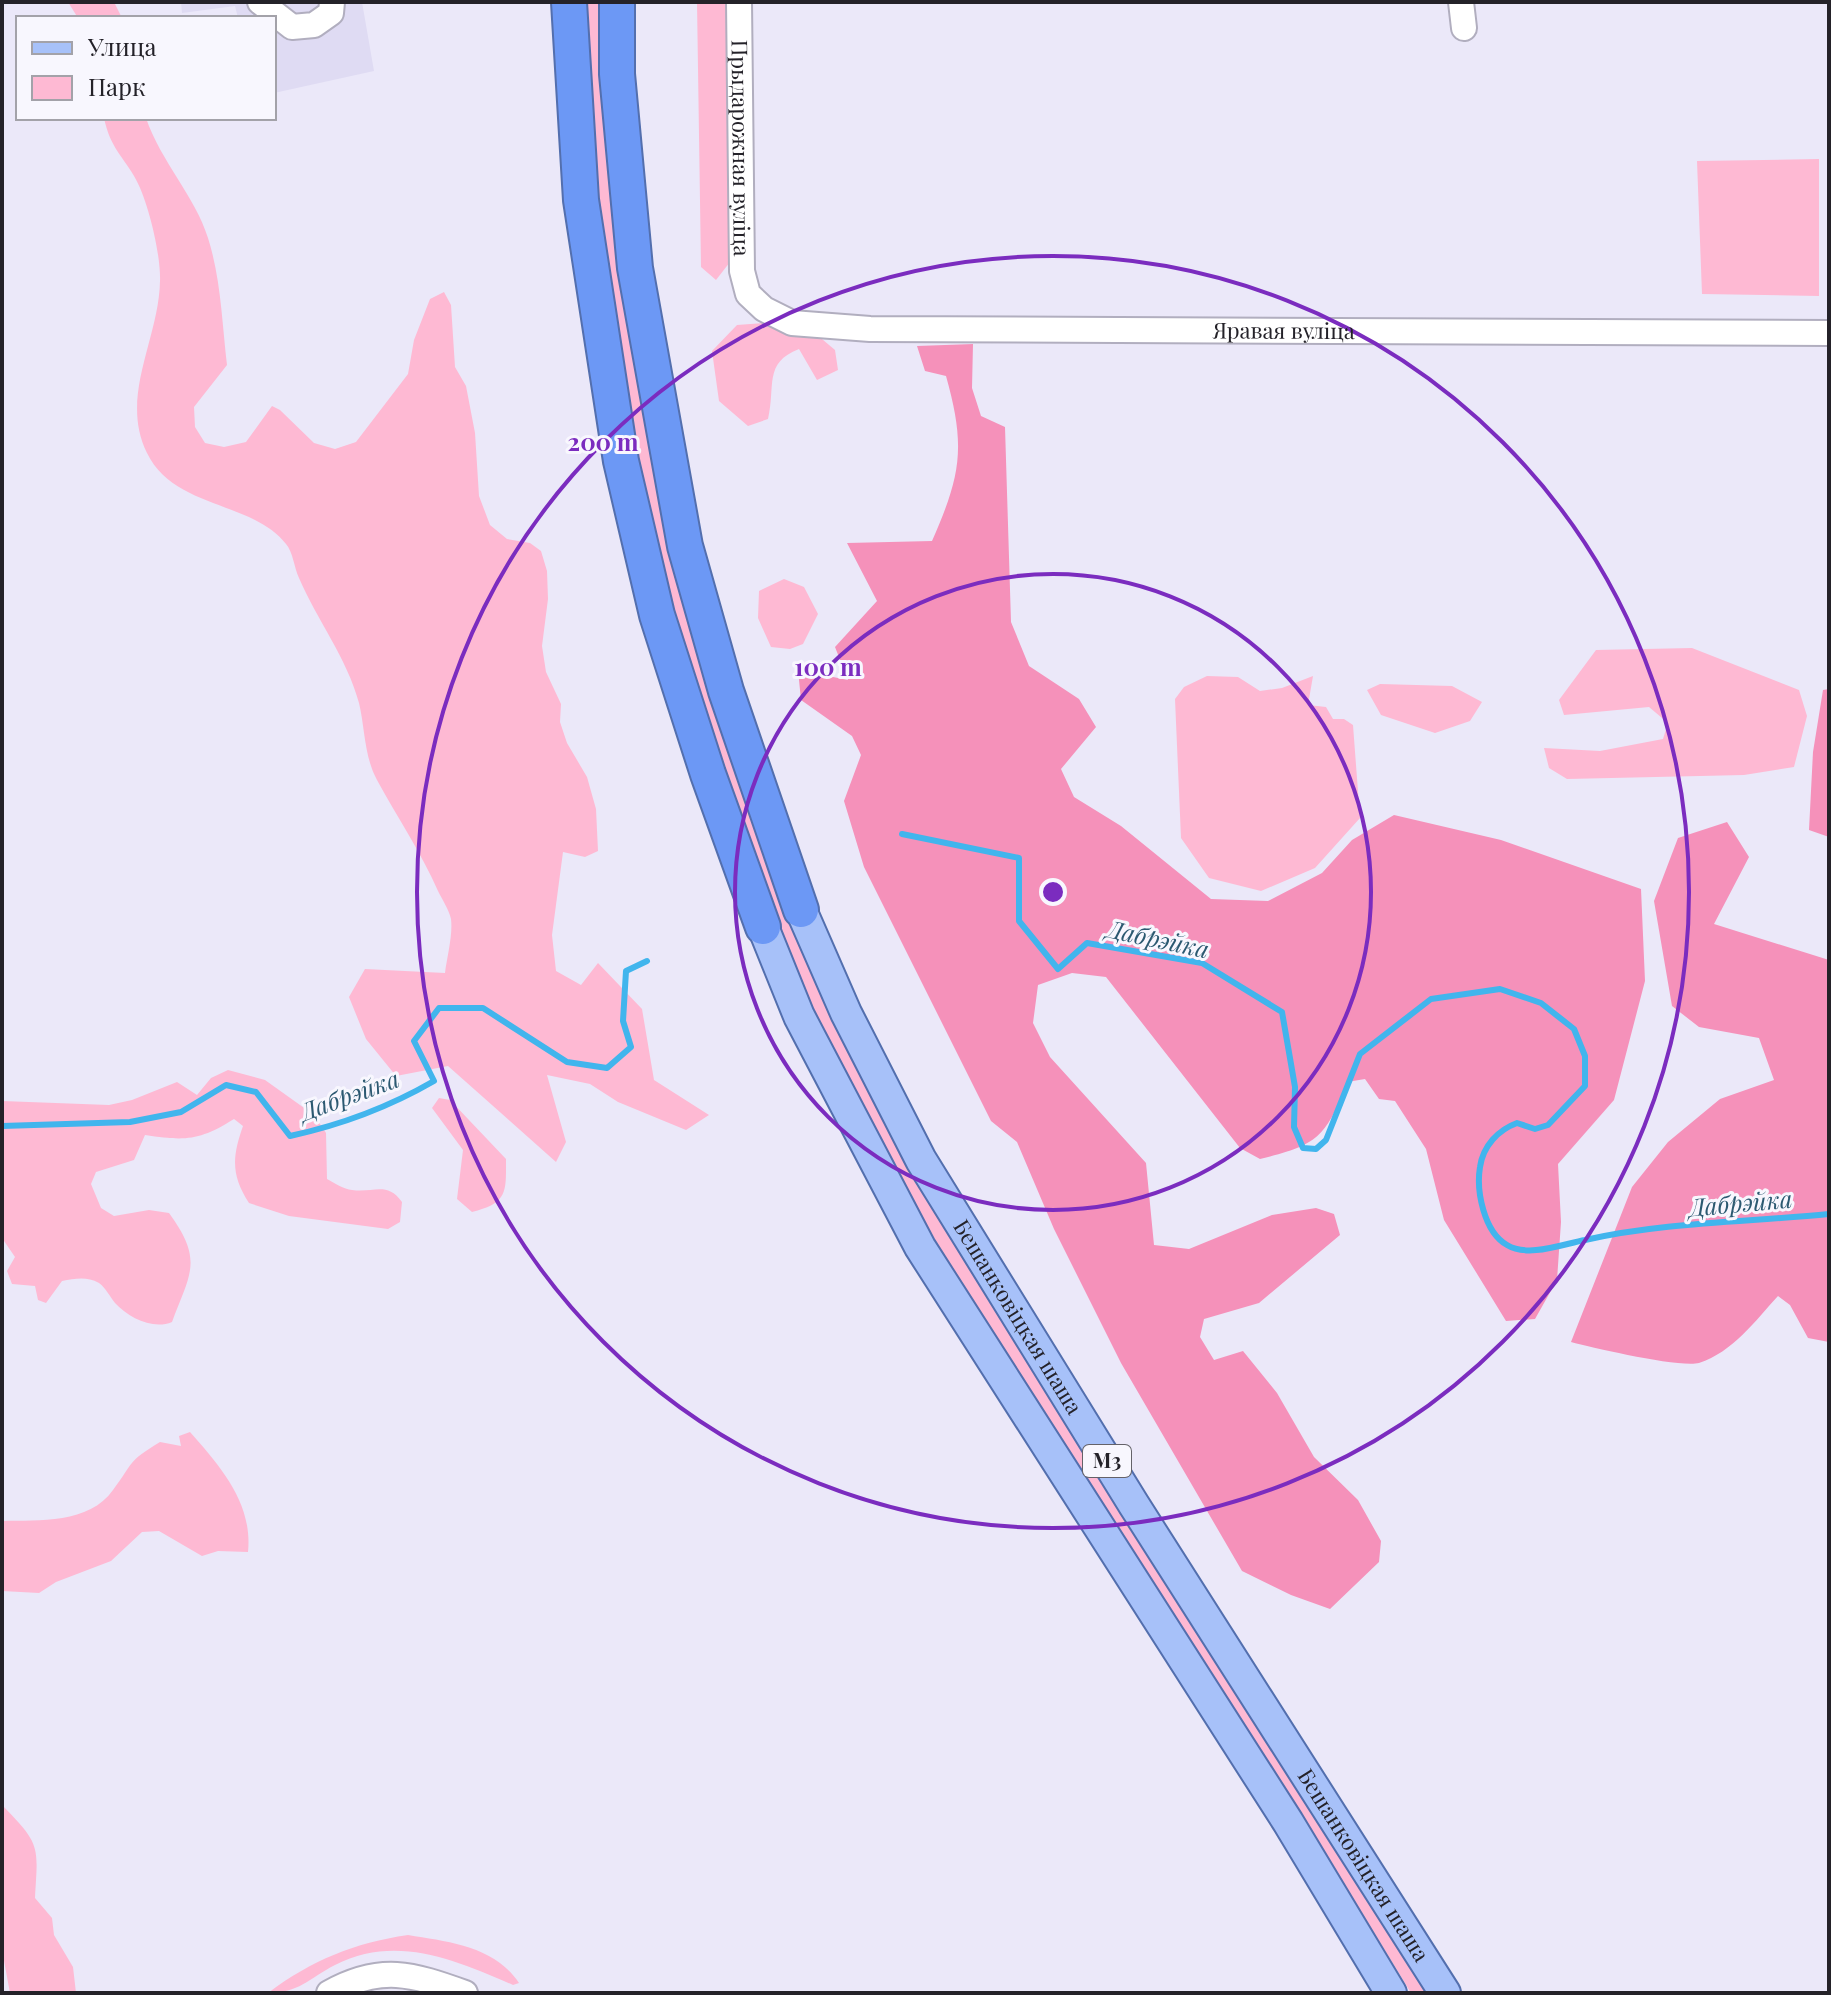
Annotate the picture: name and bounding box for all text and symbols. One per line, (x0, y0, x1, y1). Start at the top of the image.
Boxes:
legend (16, 16, 276, 120)
text: Улица (87, 30, 157, 62)
street label: Прыдарожная вуліца (725, 40, 758, 256)
text: Парк (88, 70, 146, 102)
street label: Яравая вуліца (1212, 314, 1355, 345)
text: 200 m (568, 425, 639, 457)
text: 100 m (794, 650, 862, 682)
centre of rings (1039, 878, 1067, 906)
water label: Дабрэйка (1101, 911, 1212, 964)
water label: Дабрэйка (292, 1061, 403, 1128)
water label: Дабрэйка (1684, 1182, 1794, 1223)
street label: Бешанковіцкая шаша (947, 1214, 1090, 1420)
road number: М3 (1083, 1445, 1131, 1477)
street label: Бешанковіцкая шаша (1292, 1762, 1437, 1967)

